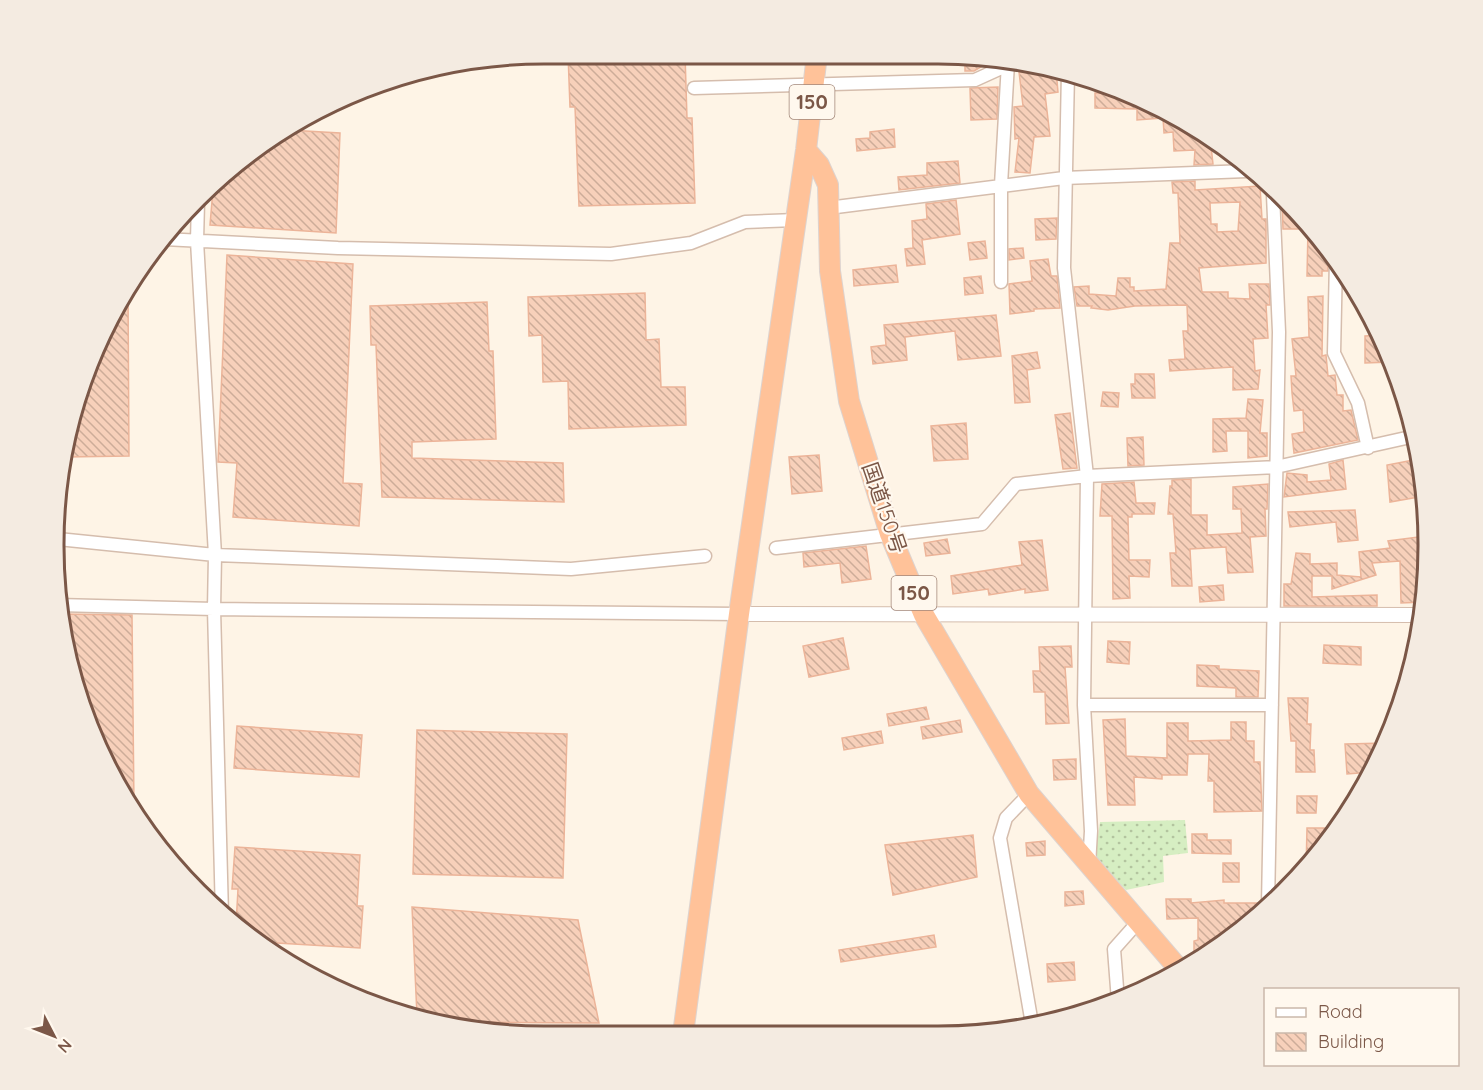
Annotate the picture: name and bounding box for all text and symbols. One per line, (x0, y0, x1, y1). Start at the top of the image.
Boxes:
road number: 150 (790, 85, 834, 119)
street label: 国道150号 (857, 459, 913, 557)
road number: 150 (892, 576, 936, 610)
legend (1264, 988, 1459, 1066)
text: Road (1318, 1000, 1363, 1023)
north arrow (24, 1006, 84, 1066)
text: Building (1318, 1030, 1384, 1053)
text: N (54, 1035, 77, 1057)

